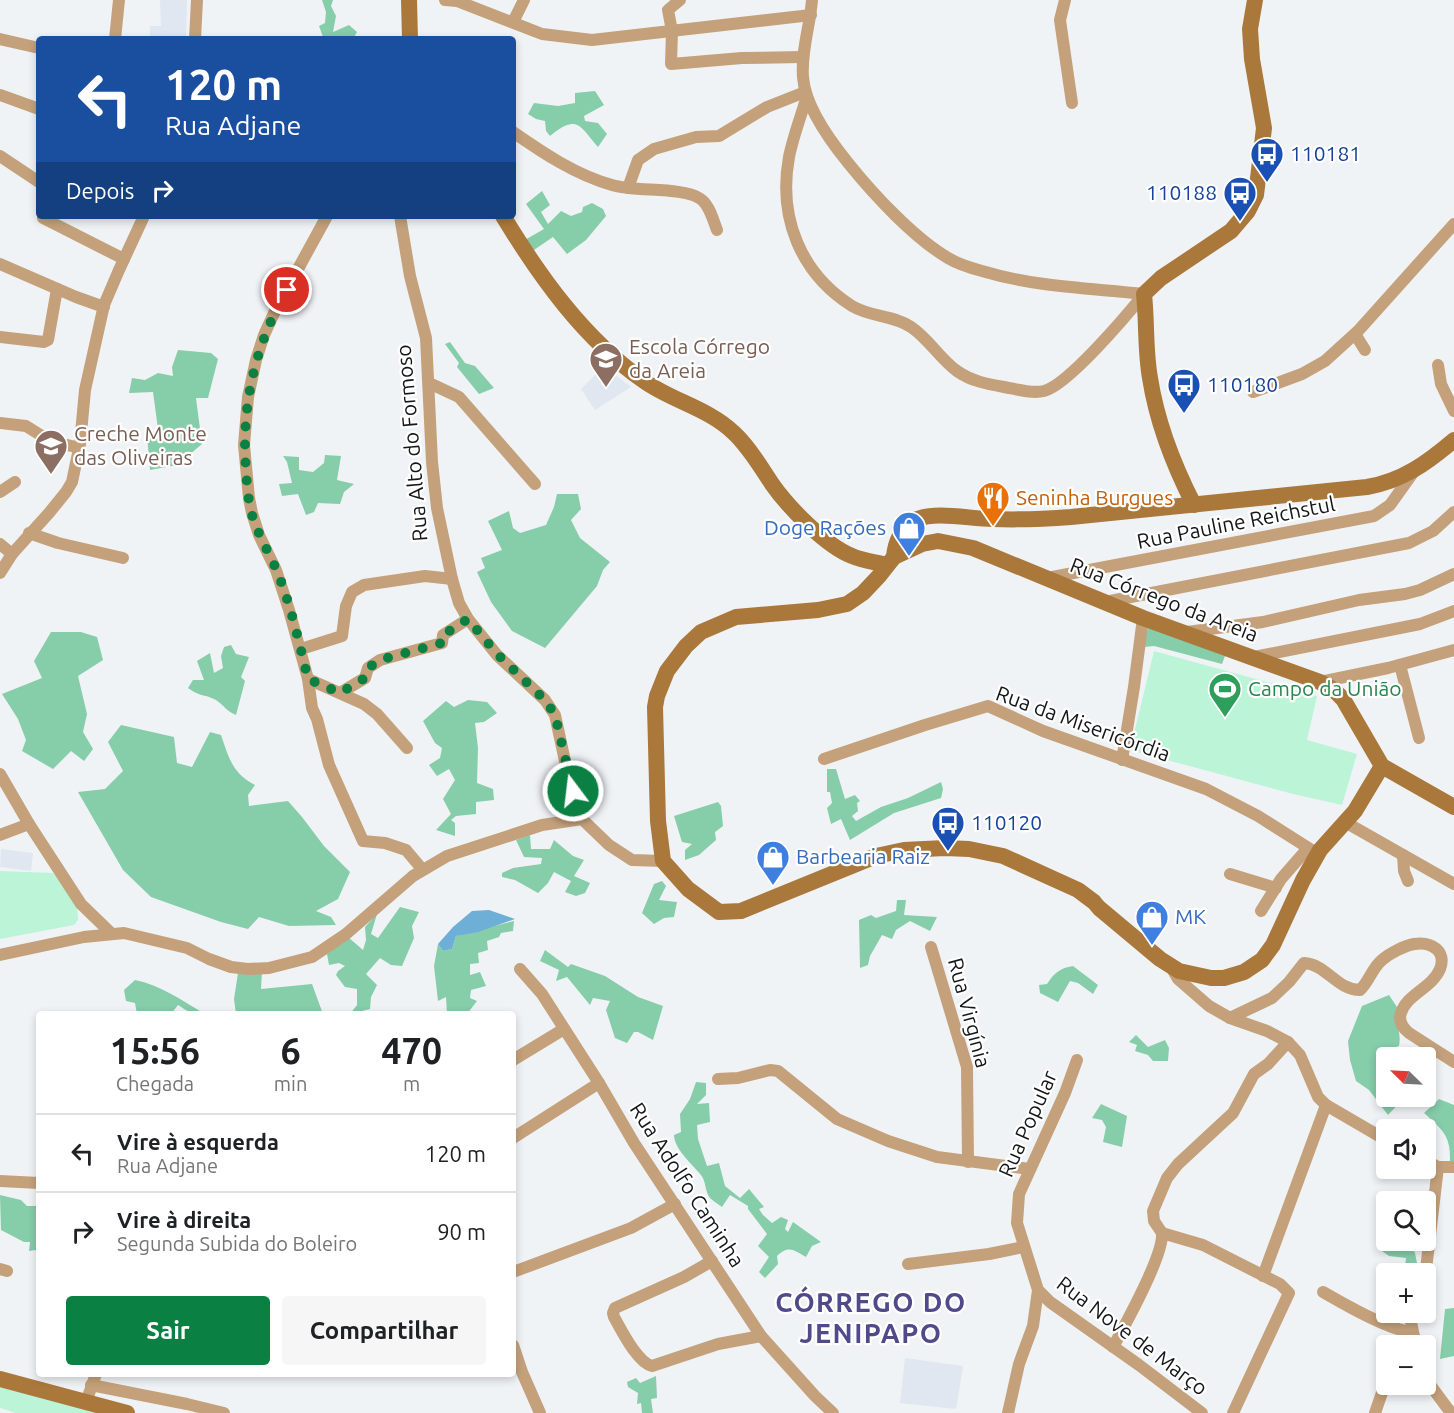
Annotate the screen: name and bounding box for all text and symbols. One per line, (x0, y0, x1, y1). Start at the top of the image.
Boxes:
icon: left (66, 60, 144, 138)
text: 120 m (165, 61, 282, 108)
text: Rua Adjane (165, 110, 301, 140)
bus stop icon: 110181 (1249, 136, 1285, 183)
place label: 110181 (1290, 141, 1361, 165)
icon: right (146, 174, 179, 207)
bus stop icon: 110188 (1222, 175, 1258, 222)
text: Depois (66, 178, 134, 203)
place label: 110188 (1146, 180, 1217, 204)
pin (261, 264, 312, 315)
icon: arrive (270, 273, 303, 306)
place label: Escola Córrego da Areia (629, 334, 770, 382)
school or university icon: Escola Córrego da Areia (588, 341, 624, 388)
street label: Rua Alto do Formoso (390, 344, 432, 543)
bus stop icon: 110180 (1166, 367, 1202, 414)
place label: 110180 (1207, 372, 1278, 396)
place label: Creche Monte das Oliveiras (74, 421, 207, 469)
school or university icon: Creche Monte das Oliveiras (33, 428, 69, 475)
restaurant icon: Seninha Burgues (975, 480, 1011, 527)
place label: Seninha Burgues (1016, 485, 1173, 509)
street label: Rua Pauline Reichstul (1135, 491, 1337, 553)
shop icon: Doge Rações (891, 510, 927, 557)
place label: Doge Rações (764, 515, 886, 539)
street label: Rua Córrego da Areia (1067, 552, 1262, 646)
sports icon: Campo da União (1207, 671, 1243, 718)
place label: Campo da União (1248, 676, 1402, 700)
street label: Rua da Misericórdia (993, 680, 1174, 766)
position arrow (541, 759, 605, 823)
bus stop icon: 110120 (930, 805, 966, 852)
place label: 110120 (971, 810, 1042, 834)
shop icon: Barbearia Raiz (755, 839, 791, 886)
place label: Barbearia Raiz (796, 844, 930, 868)
shop icon: MK (1134, 899, 1170, 946)
place label: MK (1175, 904, 1206, 928)
street label: Rua Virgínia (944, 955, 996, 1070)
text: 15:56 (110, 1030, 200, 1071)
text: 6 (280, 1030, 301, 1071)
text: 470 (381, 1030, 442, 1071)
north arrow (1376, 1047, 1436, 1107)
map controls (1376, 1047, 1436, 1395)
street label: Rua Popular (993, 1067, 1061, 1180)
text: Chegada (116, 1072, 194, 1095)
text: min (274, 1072, 307, 1095)
text: m (403, 1072, 420, 1095)
street label: Rua Adolfo Caminha (626, 1098, 750, 1271)
button: sound (1376, 1119, 1436, 1179)
text: Vire à esquerda (117, 1129, 279, 1154)
icon: left (66, 1137, 99, 1170)
text: 120 m (425, 1141, 486, 1166)
text: Rua Adjane (117, 1154, 218, 1177)
button: search (1376, 1191, 1436, 1251)
text: Vire à direita (117, 1207, 251, 1232)
icon: right (66, 1215, 99, 1248)
text: 90 m (437, 1219, 486, 1244)
text: Segunda Subida do Boleiro (117, 1232, 357, 1255)
button: + (1376, 1263, 1436, 1323)
street label: Rua Nove de Março (1053, 1271, 1213, 1400)
district label: CÓRREGO DO JENIPAPO (775, 1286, 967, 1348)
button: Sair (66, 1296, 270, 1365)
button: Compartilhar (282, 1296, 486, 1365)
button: − (1376, 1335, 1436, 1395)

